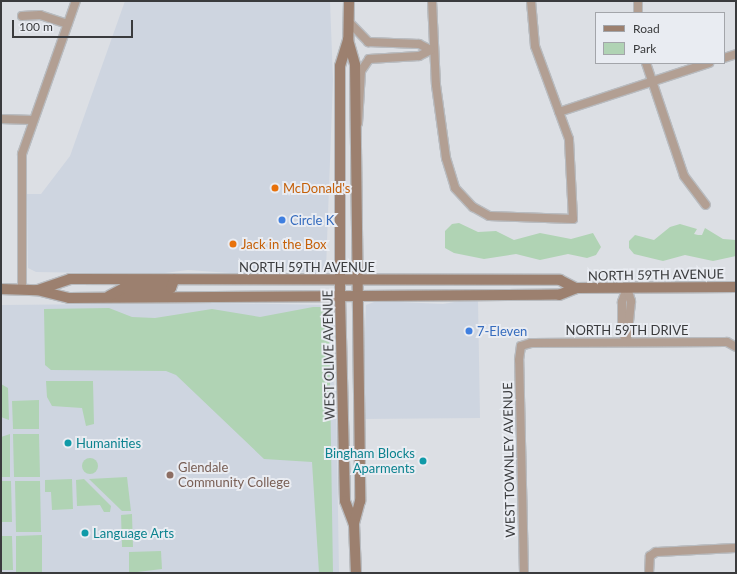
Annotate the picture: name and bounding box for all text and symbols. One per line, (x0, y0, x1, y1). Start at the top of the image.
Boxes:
scale bar (14, 12, 135, 38)
legend (595, 12, 725, 64)
text: 100 m (19, 19, 53, 34)
text: Road (633, 21, 660, 36)
text: Park (633, 41, 656, 56)
place label: McDonald's (283, 180, 350, 196)
marker: McDonald's (270, 183, 280, 193)
place label: Circle K (290, 212, 334, 228)
marker: Circle K (277, 215, 287, 225)
place label: Jack in the Box (241, 236, 327, 252)
marker: Jack in the Box (228, 239, 238, 249)
street label: NORTH 59TH AVENUE (239, 259, 375, 275)
street label: NORTH 59TH AVENUE (588, 266, 724, 284)
street label: WEST OLIVE AVENUE (320, 289, 338, 421)
street label: NORTH 59TH DRIVE (565, 322, 689, 338)
place label: 7-Eleven (477, 323, 527, 339)
marker: 7-Eleven (464, 326, 474, 336)
street label: WEST TOWNLEY AVENUE (500, 381, 518, 539)
place label: Humanities (76, 435, 141, 451)
marker: Humanities (63, 438, 73, 448)
place label: Bingham Blocks Aparments (325, 446, 415, 477)
marker: Bingham Blocks Aparments (418, 456, 428, 466)
place label: Glendale Community College (178, 460, 290, 491)
marker: Glendale Community College (165, 470, 175, 480)
place label: Language Arts (93, 525, 175, 541)
marker: Language Arts (80, 528, 90, 538)

